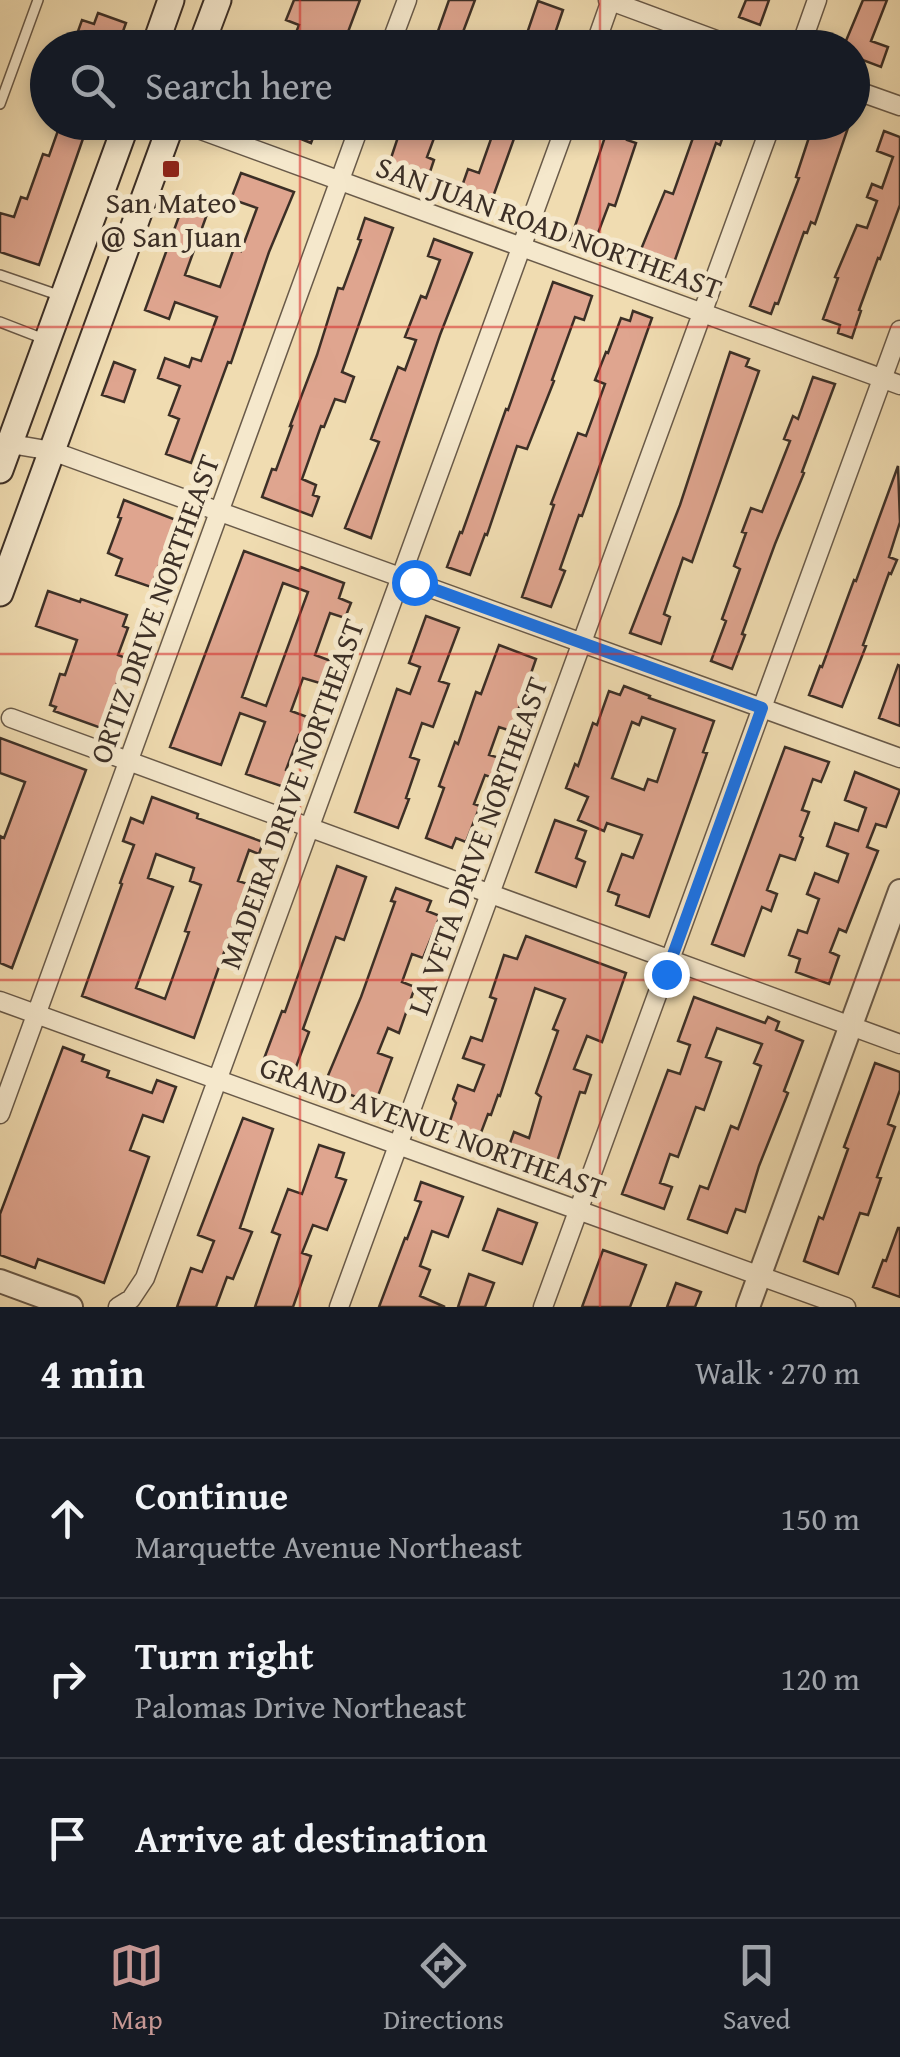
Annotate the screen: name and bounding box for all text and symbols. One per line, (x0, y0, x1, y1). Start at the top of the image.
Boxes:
search box (30, 30, 870, 140)
text: Search here (145, 57, 333, 113)
icon: search (65, 58, 120, 113)
street label: SAN JUAN ROAD NORTHEAST (370, 144, 729, 310)
marker: San Mateo @ San Juan (160, 158, 182, 180)
place label: San Mateo @ San Juan (101, 180, 241, 258)
street label: ORTIZ DRIVE NORTHEAST (78, 448, 230, 769)
route start (392, 560, 438, 606)
street label: MADEIRA DRIVE NORTHEAST (207, 612, 375, 975)
street label: LA VETA DRIVE NORTHEAST (395, 671, 559, 1021)
route end (644, 952, 690, 998)
street label: GRAND AVENUE NORTHEAST (254, 1044, 613, 1210)
text: 4 min (40, 1342, 145, 1403)
text: Walk · 270 m (695, 1349, 860, 1396)
text: Continue (135, 1467, 288, 1523)
icon: ahead (40, 1491, 95, 1546)
text: 150 m (781, 1495, 860, 1542)
text: Marquette Avenue Northeast (135, 1523, 522, 1570)
text: Turn right (135, 1627, 314, 1683)
icon: right (40, 1651, 95, 1706)
text: 120 m (781, 1655, 860, 1702)
text: Palomas Drive Northeast (135, 1683, 466, 1730)
text: Arrive at destination (135, 1810, 488, 1866)
icon: arrive (40, 1811, 95, 1866)
tab: Map (109, 1938, 164, 2039)
tab: Directions (383, 1938, 504, 2039)
tab: Saved (723, 1938, 791, 2039)

